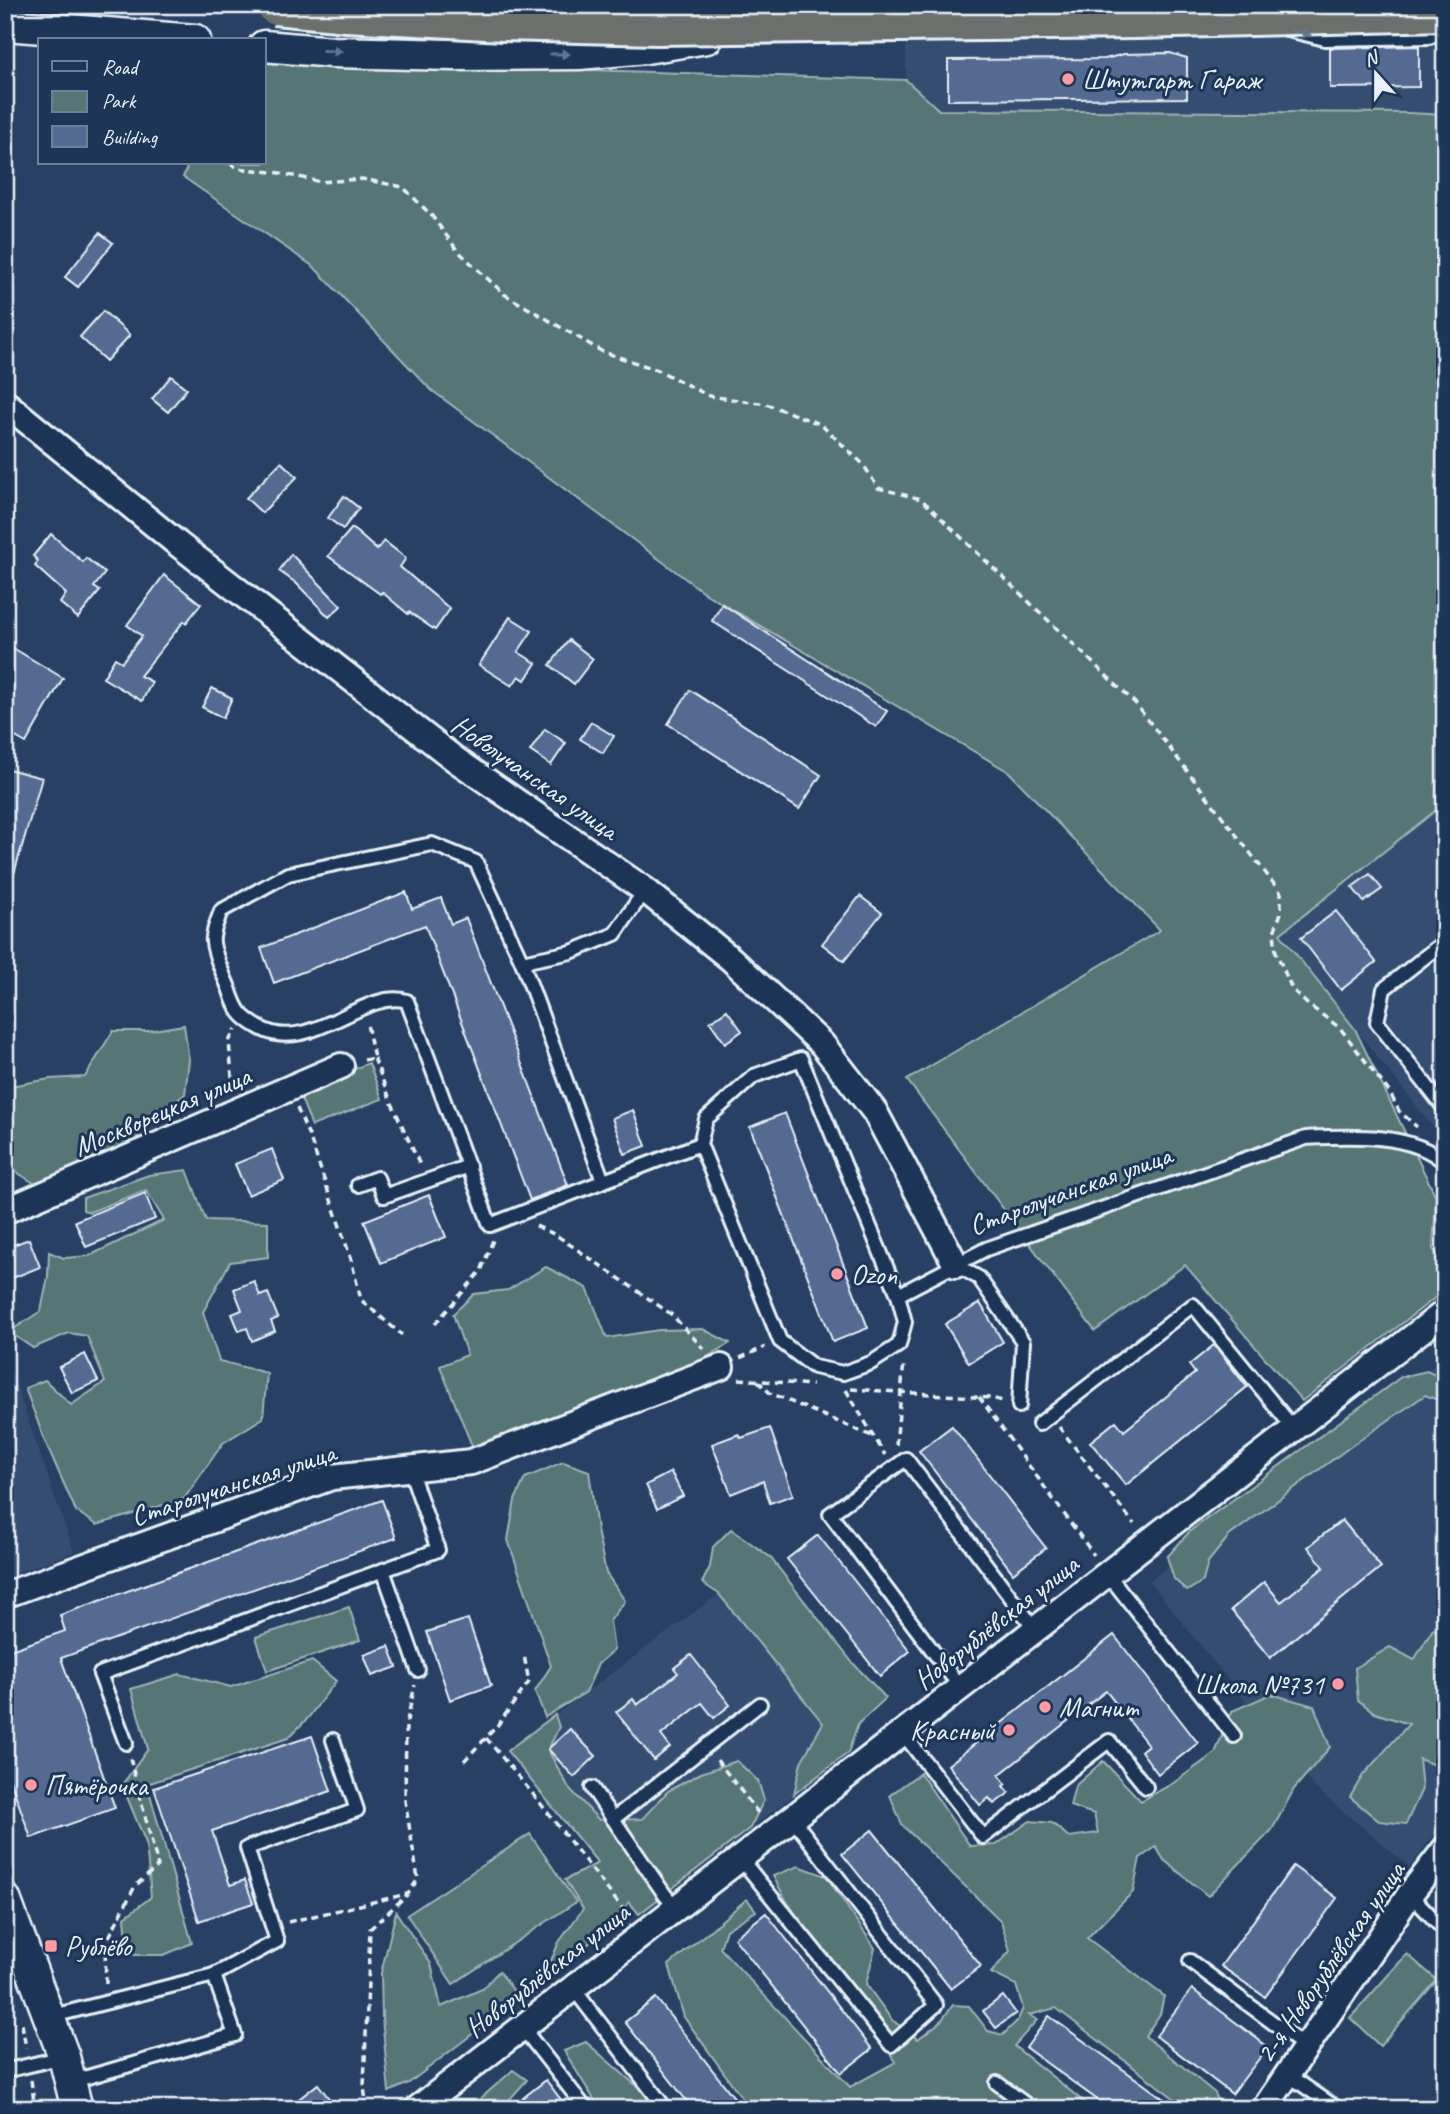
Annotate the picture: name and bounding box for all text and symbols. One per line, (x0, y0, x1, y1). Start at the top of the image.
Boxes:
one-way arrow (1290, 28, 1312, 39)
legend (38, 38, 266, 164)
north arrow (1342, 38, 1412, 108)
text: N (1360, 45, 1383, 72)
one-way arrow (322, 46, 344, 57)
one-way arrow (549, 48, 571, 60)
text: Road (102, 54, 141, 80)
place label: Штутгарт Гараж (1082, 62, 1264, 97)
marker: Штутгарт Гараж (1060, 71, 1076, 87)
text: Park (102, 88, 137, 114)
text: Building (102, 124, 159, 150)
street label: Новолучанская улица (445, 707, 627, 849)
street label: Москворецкая улица (68, 1057, 257, 1164)
street label: Старолучанская улица (964, 1136, 1178, 1243)
place label: Ozon (851, 1257, 897, 1292)
marker: Ozon (829, 1266, 845, 1282)
street label: Старолучанская улица (126, 1434, 342, 1534)
street label: Новорублёвская улица (907, 1546, 1087, 1697)
place label: Школа №731 (1195, 1667, 1325, 1702)
marker: Школа №731 (1330, 1676, 1346, 1692)
place label: Магнит (1059, 1690, 1140, 1725)
marker: Магнит (1037, 1699, 1053, 1715)
place label: Красный (910, 1713, 996, 1748)
marker: Красный (1001, 1722, 1017, 1738)
place label: Пятёрочка (45, 1768, 149, 1803)
marker: Пятёрочка (23, 1777, 39, 1793)
street label: 2-я Новорублёвская улица (1247, 1853, 1414, 2069)
street label: Новорублёвская улица (458, 1894, 638, 2045)
place label: Рублёво (65, 1929, 133, 1964)
marker: Рублёво (43, 1938, 59, 1954)

